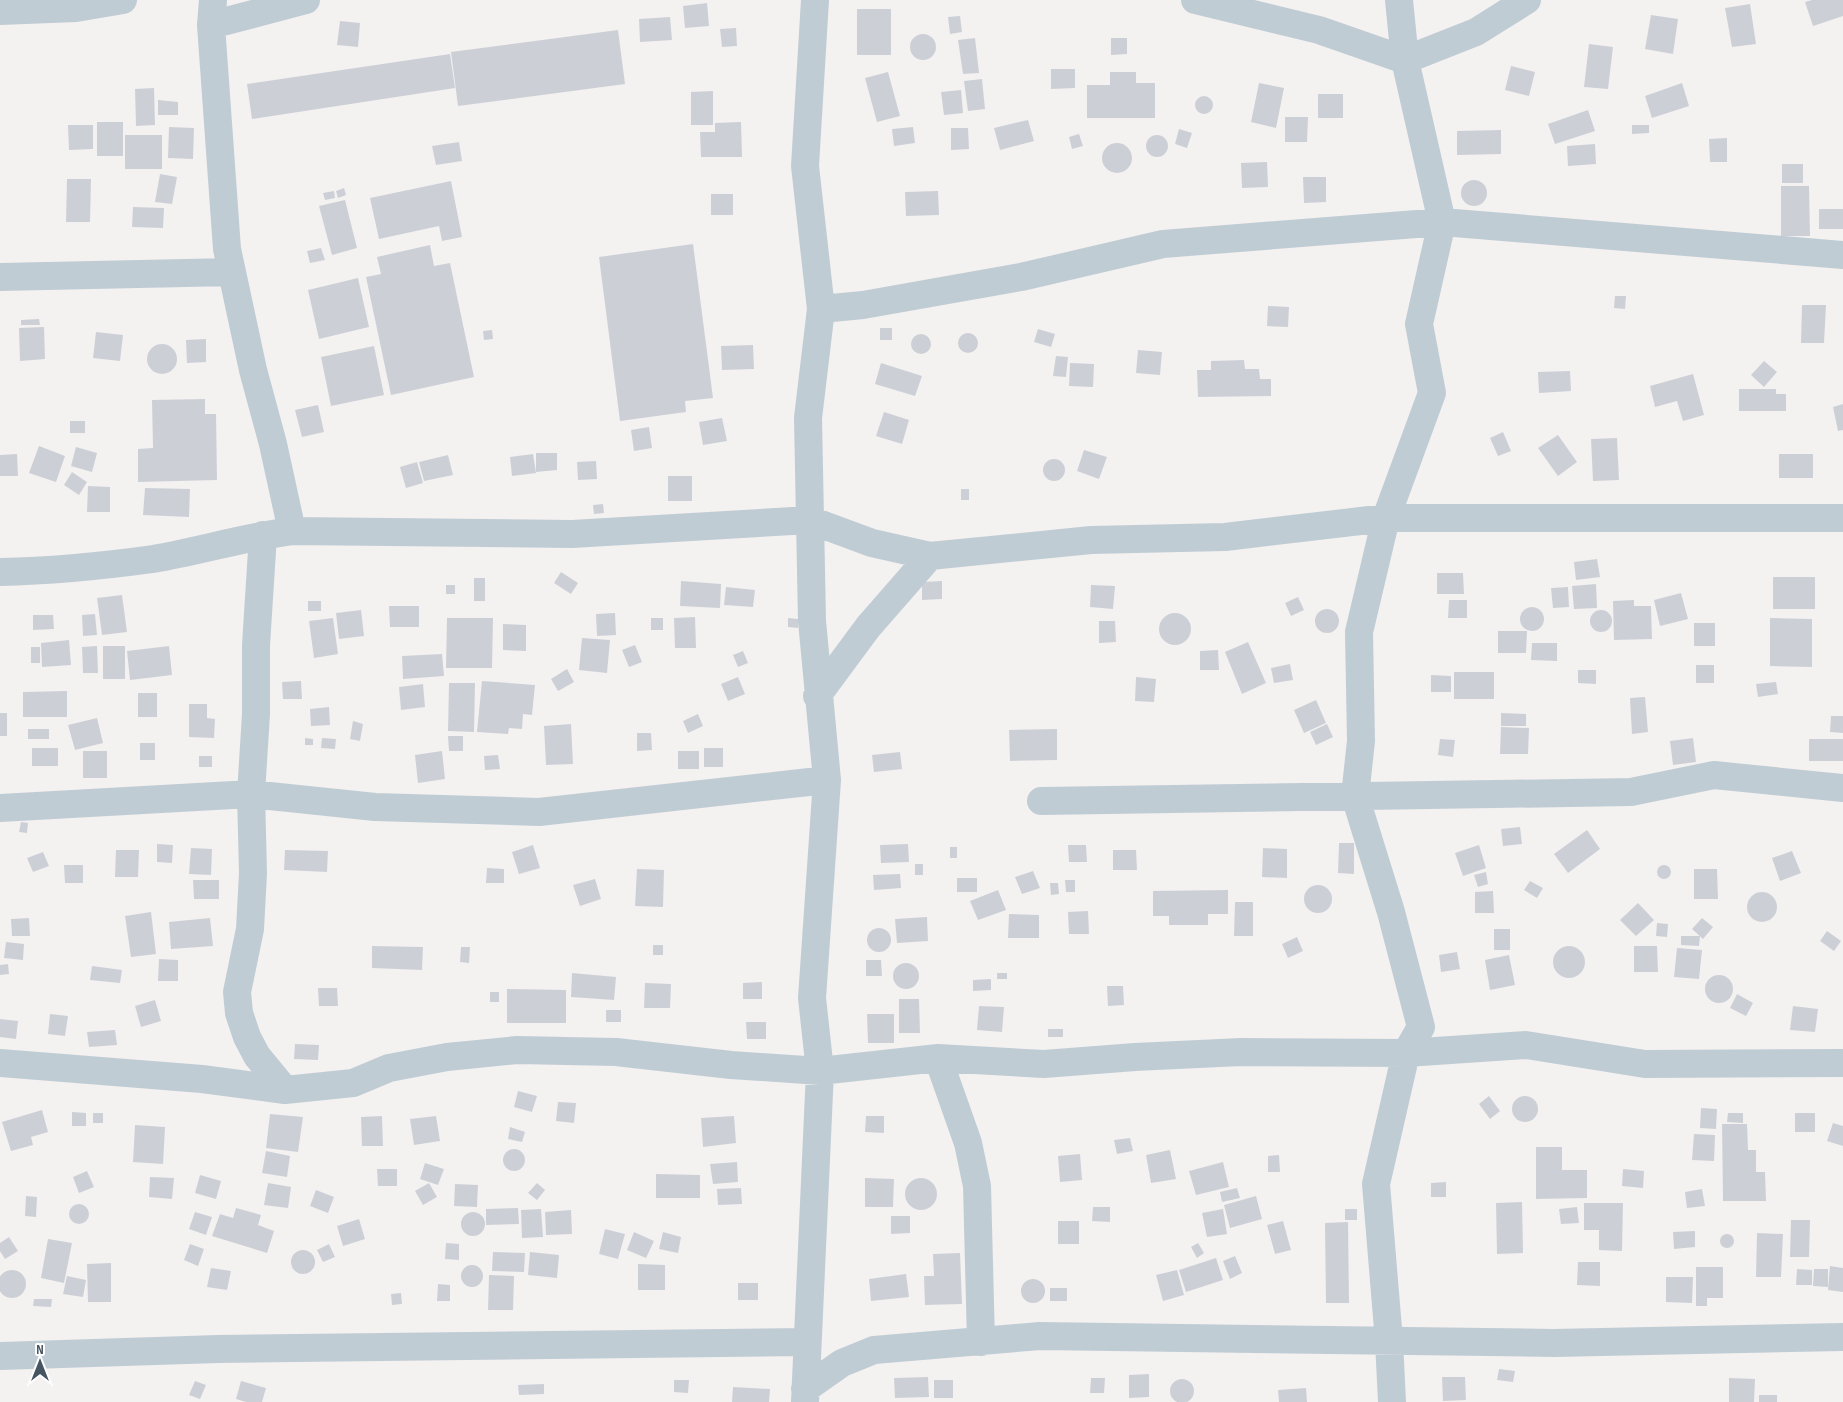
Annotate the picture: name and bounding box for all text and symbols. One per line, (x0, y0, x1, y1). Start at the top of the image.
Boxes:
north arrow (15, 1337, 65, 1387)
text: N (36, 1341, 44, 1358)

